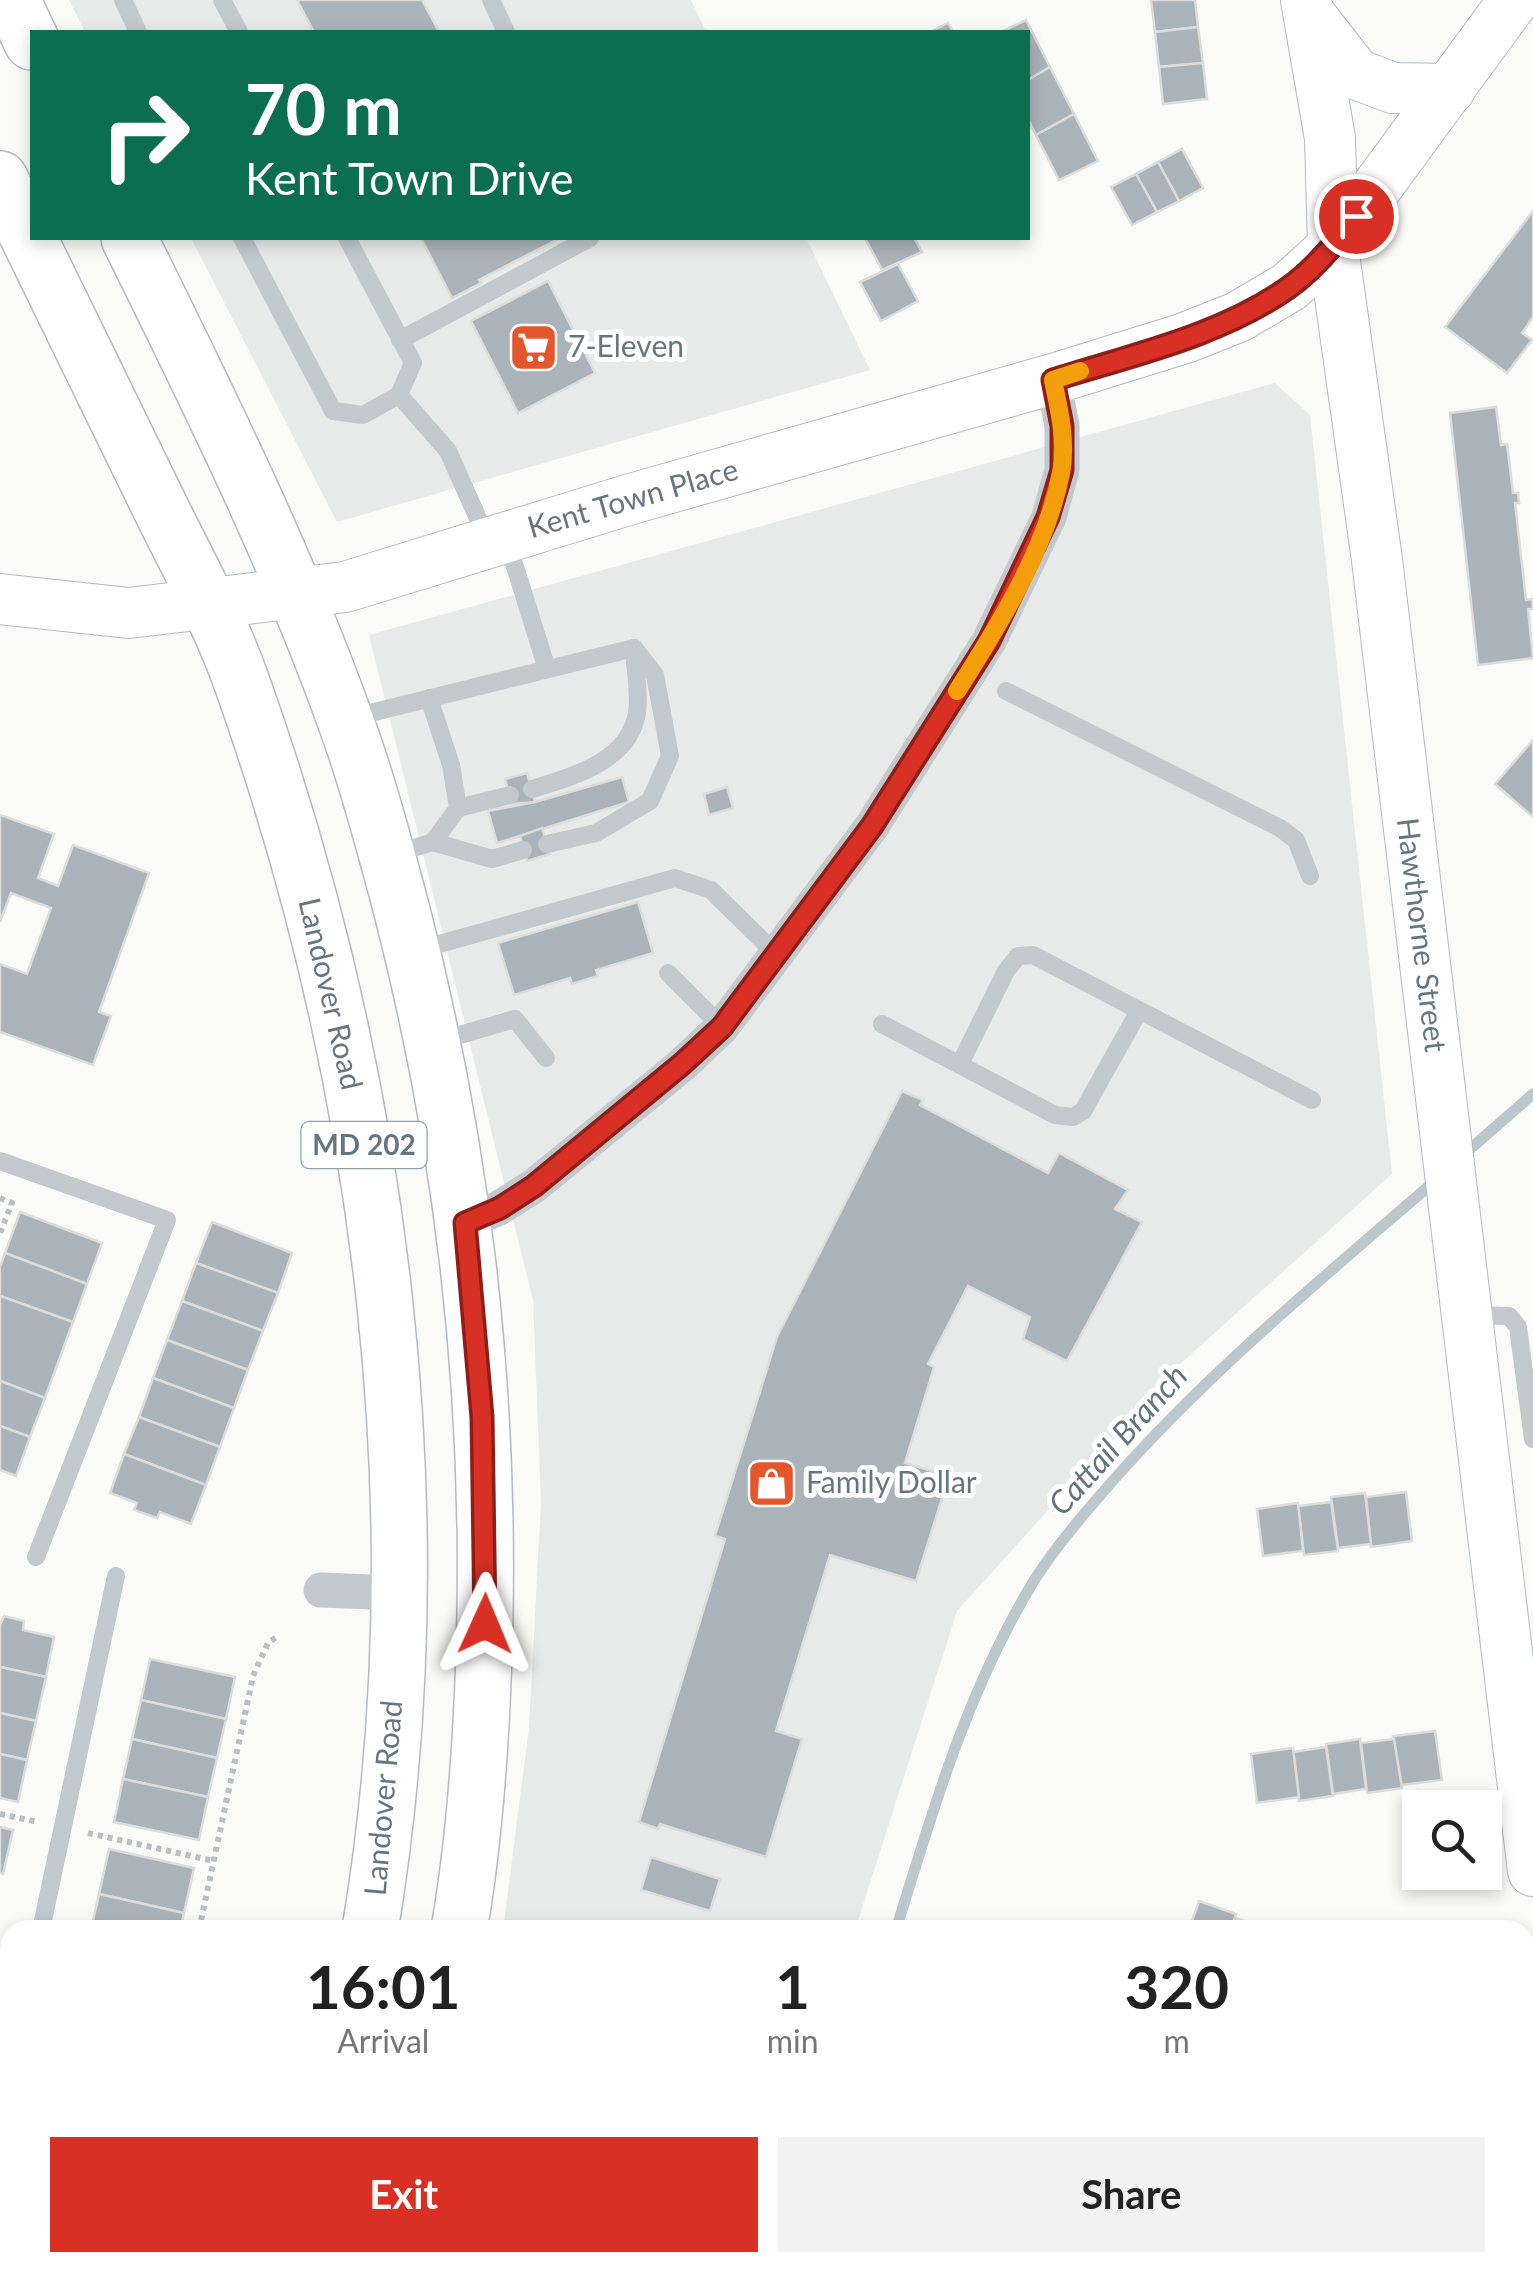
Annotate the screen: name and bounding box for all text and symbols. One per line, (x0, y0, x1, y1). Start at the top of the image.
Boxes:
text: 70 m (245, 66, 402, 150)
icon: right (80, 70, 210, 200)
text: Kent Town Drive (245, 151, 573, 205)
pin (1314, 174, 1399, 259)
icon: arrive (1329, 189, 1384, 244)
supermarket icon: 7-Eleven (507, 321, 559, 373)
place label: 7-Eleven (568, 327, 684, 363)
street label: Kent Town Place (523, 450, 742, 544)
street label: Hawthorne Street (1391, 816, 1455, 1054)
street label: Landover Road (292, 894, 372, 1093)
road number: MD 202 (302, 1122, 426, 1168)
water label: Cattail Branch (1039, 1356, 1195, 1522)
shop icon: Family Dollar (745, 1457, 797, 1509)
place label: Family Dollar (806, 1463, 977, 1499)
position arrow (433, 1572, 537, 1676)
street label: Landover Road (356, 1699, 408, 1897)
map controls (1402, 1790, 1502, 1890)
button: search (1402, 1790, 1502, 1890)
text: 16:01 (306, 1950, 461, 2022)
text: 1 (775, 1950, 810, 2022)
text: 320 (1125, 1950, 1229, 2022)
text: Arrival (337, 2021, 429, 2060)
text: min (767, 2021, 819, 2060)
text: m (1164, 2021, 1190, 2060)
button: Exit (50, 2137, 758, 2252)
button: Share (778, 2137, 1485, 2252)

